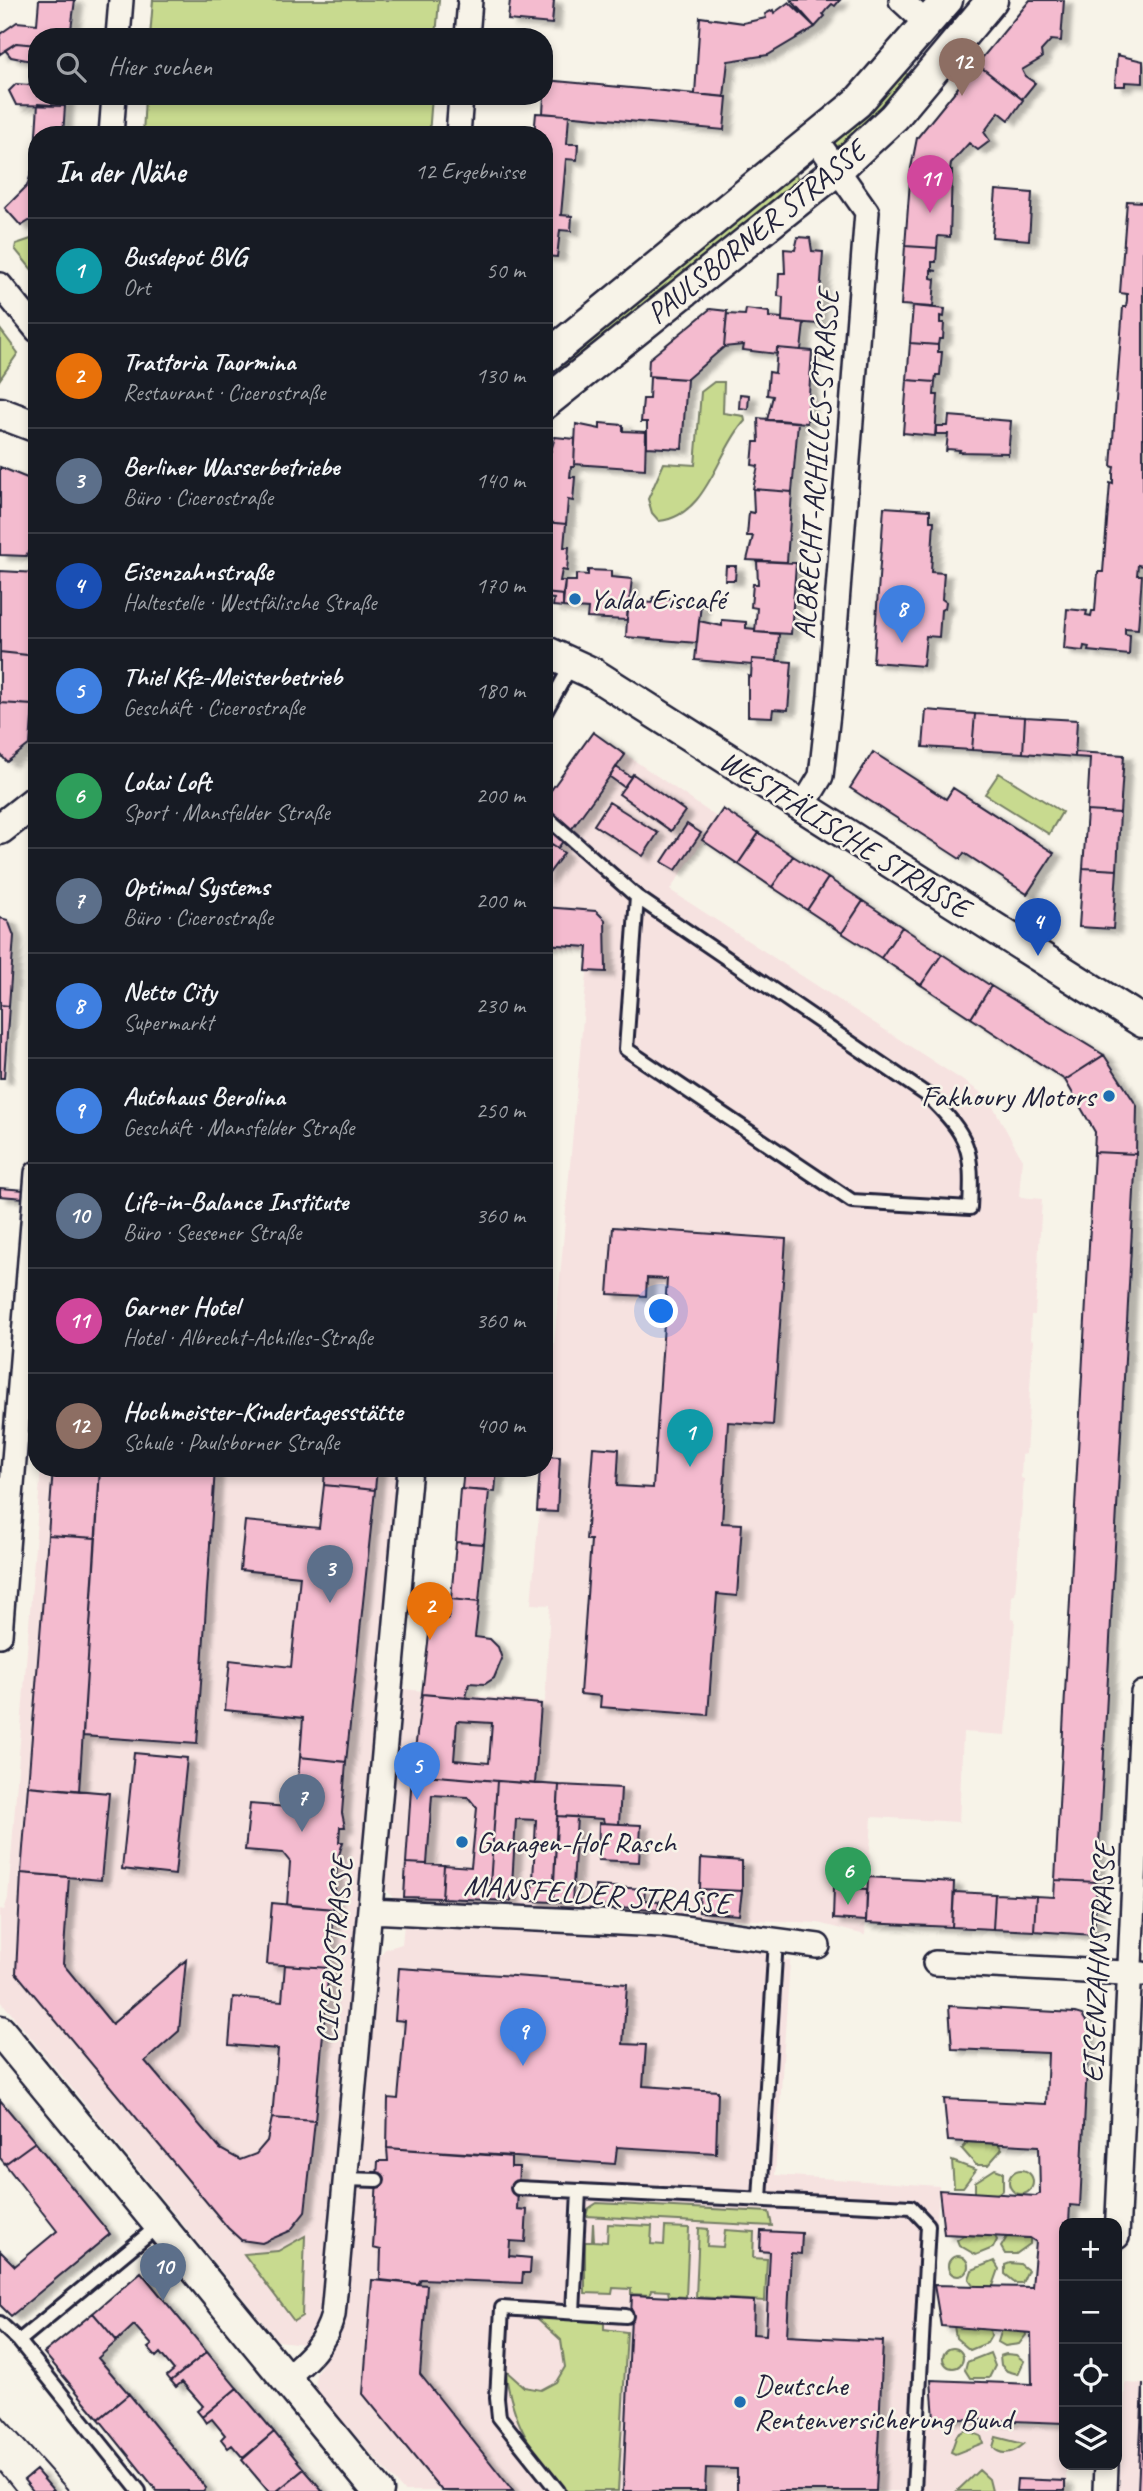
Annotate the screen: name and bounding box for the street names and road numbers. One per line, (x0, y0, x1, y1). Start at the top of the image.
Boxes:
street label: PAULSBORNER STRASSE (639, 130, 876, 332)
street label: ALBRECHT-ACHILLES-STRASSE (785, 284, 847, 640)
street label: WESTFÄLISCHE STRASSE (713, 742, 981, 929)
street label: EISENZAHNSTRASSE (1073, 1839, 1123, 2083)
street label: CICEROSTRASSE (307, 1852, 361, 2045)
street label: MANSFELDER STRASSE (463, 1866, 735, 1923)

